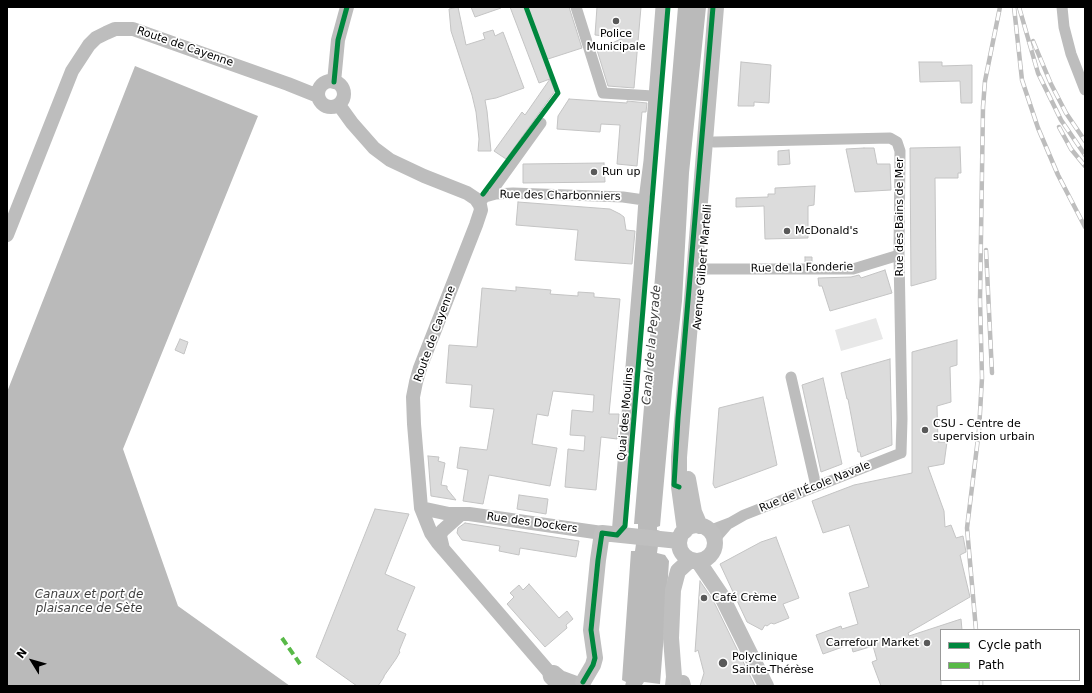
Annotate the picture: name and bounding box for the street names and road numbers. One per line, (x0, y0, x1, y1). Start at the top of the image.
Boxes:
street label: Route de Cayenne (135, 24, 235, 70)
street label: Rue des Bains de Mer (893, 158, 907, 276)
street label: Rue des Charbonniers (499, 188, 621, 204)
street label: Avenue Gilbert Martelli (691, 204, 715, 330)
street label: Rue de la Fonderie (751, 261, 853, 275)
street label: Route de Cayenne (412, 284, 458, 384)
street label: Quai des Moulins (615, 367, 637, 461)
street label: Rue de l'École Navale (757, 459, 873, 515)
street label: Rue des Dockers (486, 510, 578, 536)

